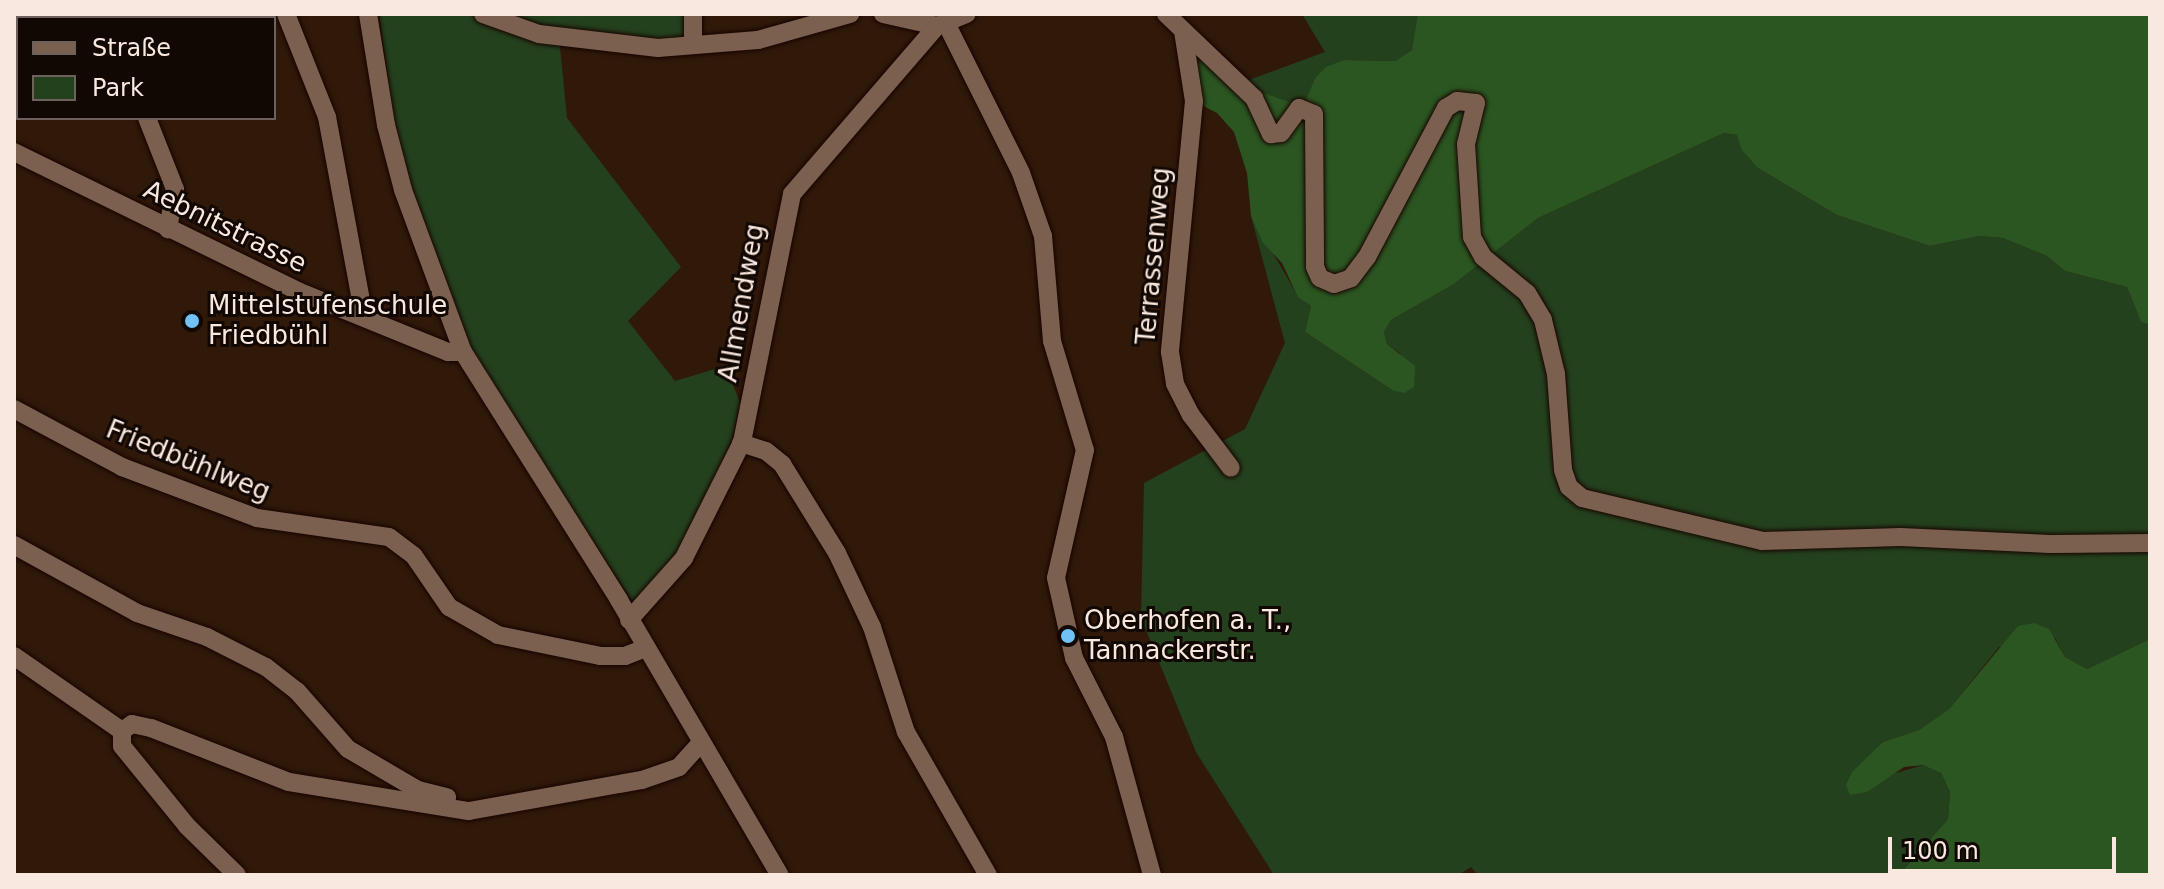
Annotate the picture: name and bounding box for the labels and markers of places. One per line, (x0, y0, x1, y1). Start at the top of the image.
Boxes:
place label: Mittelstufenschule Friedbühl (208, 290, 447, 352)
marker: Mittelstufenschule Friedbühl (183, 312, 201, 330)
place label: Oberhofen a. T., Tannackerstr. (1084, 605, 1291, 666)
marker: Oberhofen a. T., Tannackerstr. (1059, 627, 1077, 645)

